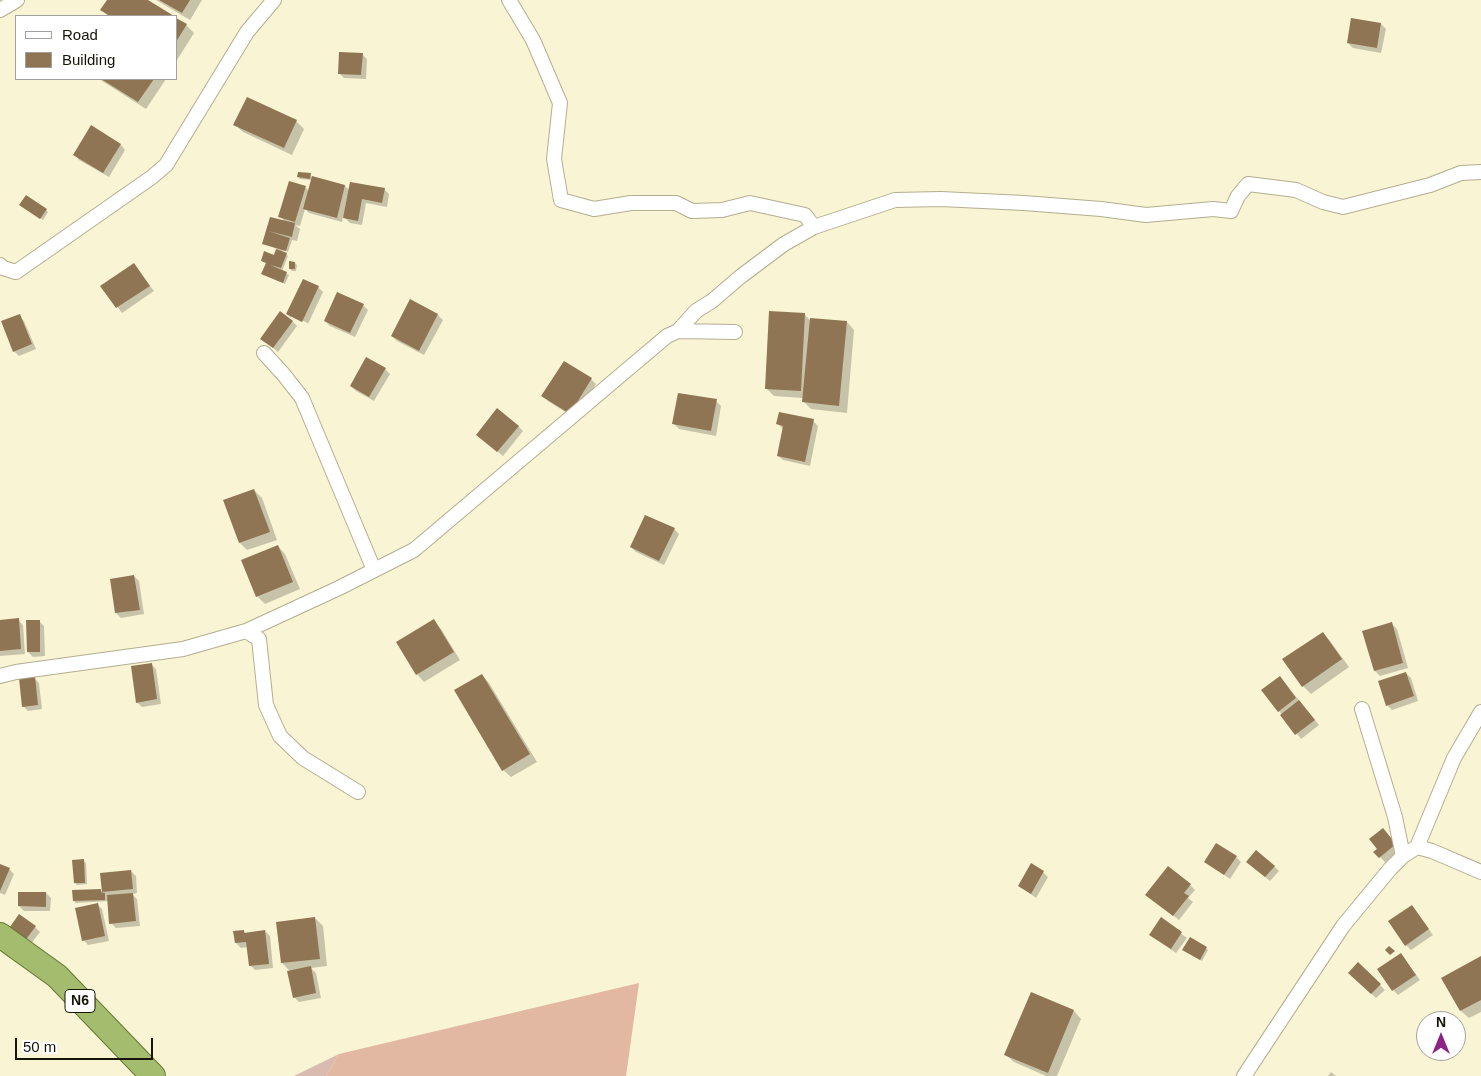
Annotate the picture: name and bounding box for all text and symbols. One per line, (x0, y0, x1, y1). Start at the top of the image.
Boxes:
legend (15, 15, 178, 80)
text: Road (62, 26, 98, 43)
text: Building (62, 51, 115, 68)
road number: N6 (65, 989, 95, 1012)
north arrow (1416, 1011, 1466, 1061)
text: N (1436, 1014, 1446, 1030)
scale bar (18, 1028, 155, 1060)
text: 50 m (23, 1038, 56, 1055)

